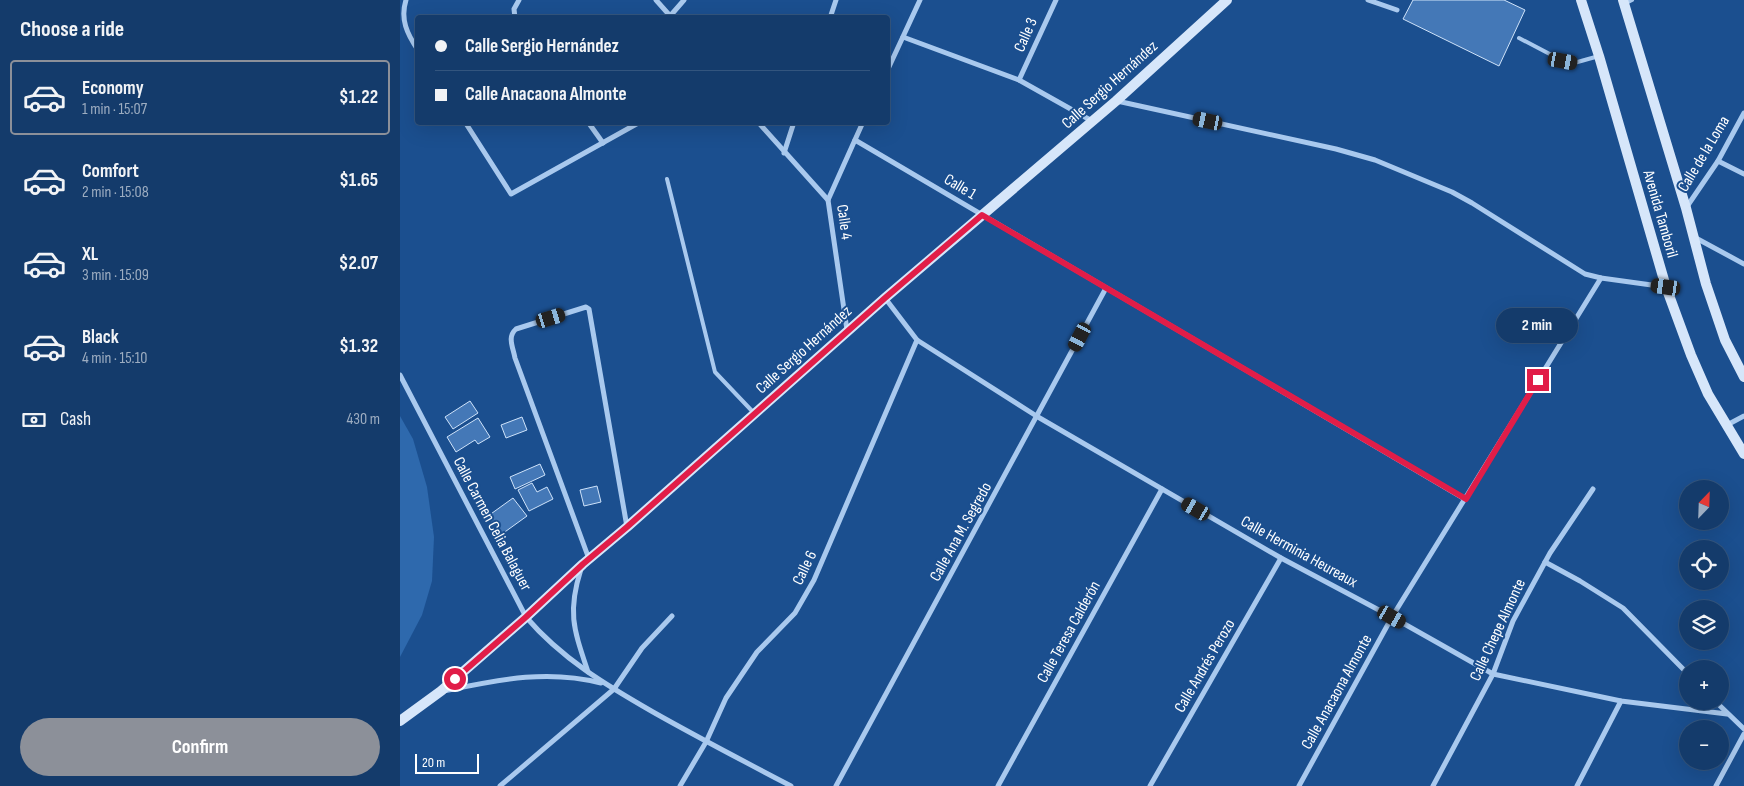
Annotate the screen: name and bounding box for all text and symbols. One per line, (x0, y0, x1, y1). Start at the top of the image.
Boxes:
street label: Calle 3 (1010, 15, 1042, 55)
text: Choose a ride (20, 16, 124, 43)
text: Calle Sergio Hernández (465, 35, 619, 58)
street label: Calle Sergio Hernández (1058, 37, 1162, 133)
car (1546, 51, 1579, 71)
icon: car (22, 75, 67, 120)
text: Economy (82, 77, 144, 100)
text: Calle Anacaona Almonte (465, 83, 627, 106)
text: $1.22 (339, 86, 378, 109)
text: 1 min · 15:07 (82, 100, 147, 119)
car (1191, 111, 1224, 131)
street label: Calle de la Loma (1674, 113, 1734, 195)
icon: car (22, 158, 67, 203)
text: Comfort (82, 160, 139, 183)
street label: Avenida Tamboril (1638, 167, 1682, 260)
text: $1.65 (339, 169, 378, 192)
street label: Calle 1 (940, 170, 980, 204)
text: 2 min · 15:08 (82, 183, 149, 202)
street label: Calle 4 (832, 203, 856, 241)
icon: car (22, 241, 67, 286)
text: XL (82, 243, 98, 266)
text: $2.07 (339, 252, 378, 275)
text: 3 min · 15:09 (82, 266, 149, 285)
car (1650, 277, 1681, 297)
street label: Calle Sergio Hernández (752, 302, 856, 398)
car (534, 306, 567, 330)
callout: 2 min (1497, 308, 1579, 342)
text: 2 min (1522, 316, 1552, 335)
car (1066, 320, 1093, 354)
icon: car (22, 324, 67, 369)
text: Black (82, 326, 119, 349)
text: $1.32 (339, 335, 378, 358)
text: 4 min · 15:10 (82, 349, 147, 368)
route end (1527, 369, 1549, 391)
icon: cash (20, 406, 48, 434)
text: Cash (60, 408, 91, 431)
text: 430 m (347, 410, 380, 429)
street label: Calle Carmen Celia Balaguer (449, 454, 535, 594)
street label: Calle Ana M. Segredo (926, 479, 996, 585)
north arrow (1679, 480, 1729, 530)
map controls (1679, 480, 1729, 770)
car (1179, 495, 1212, 523)
street label: Calle Herminia Heureaux (1237, 512, 1361, 592)
button: locate (1679, 540, 1729, 590)
street label: Calle 6 (789, 548, 821, 588)
street label: Calle Chepe Almonte (1466, 576, 1530, 684)
street label: Calle Teresa Calderón (1033, 578, 1105, 686)
button: layers (1679, 600, 1729, 650)
car (1375, 603, 1408, 631)
street label: Calle Andrés Perozo (1171, 616, 1239, 716)
street label: Calle Anacaona Almonte (1298, 631, 1376, 753)
button: + (1679, 660, 1729, 710)
route start (444, 668, 466, 690)
button: Confirm (20, 718, 380, 776)
button: − (1679, 720, 1729, 770)
scale bar (415, 751, 479, 774)
text: 20 m (422, 754, 445, 771)

